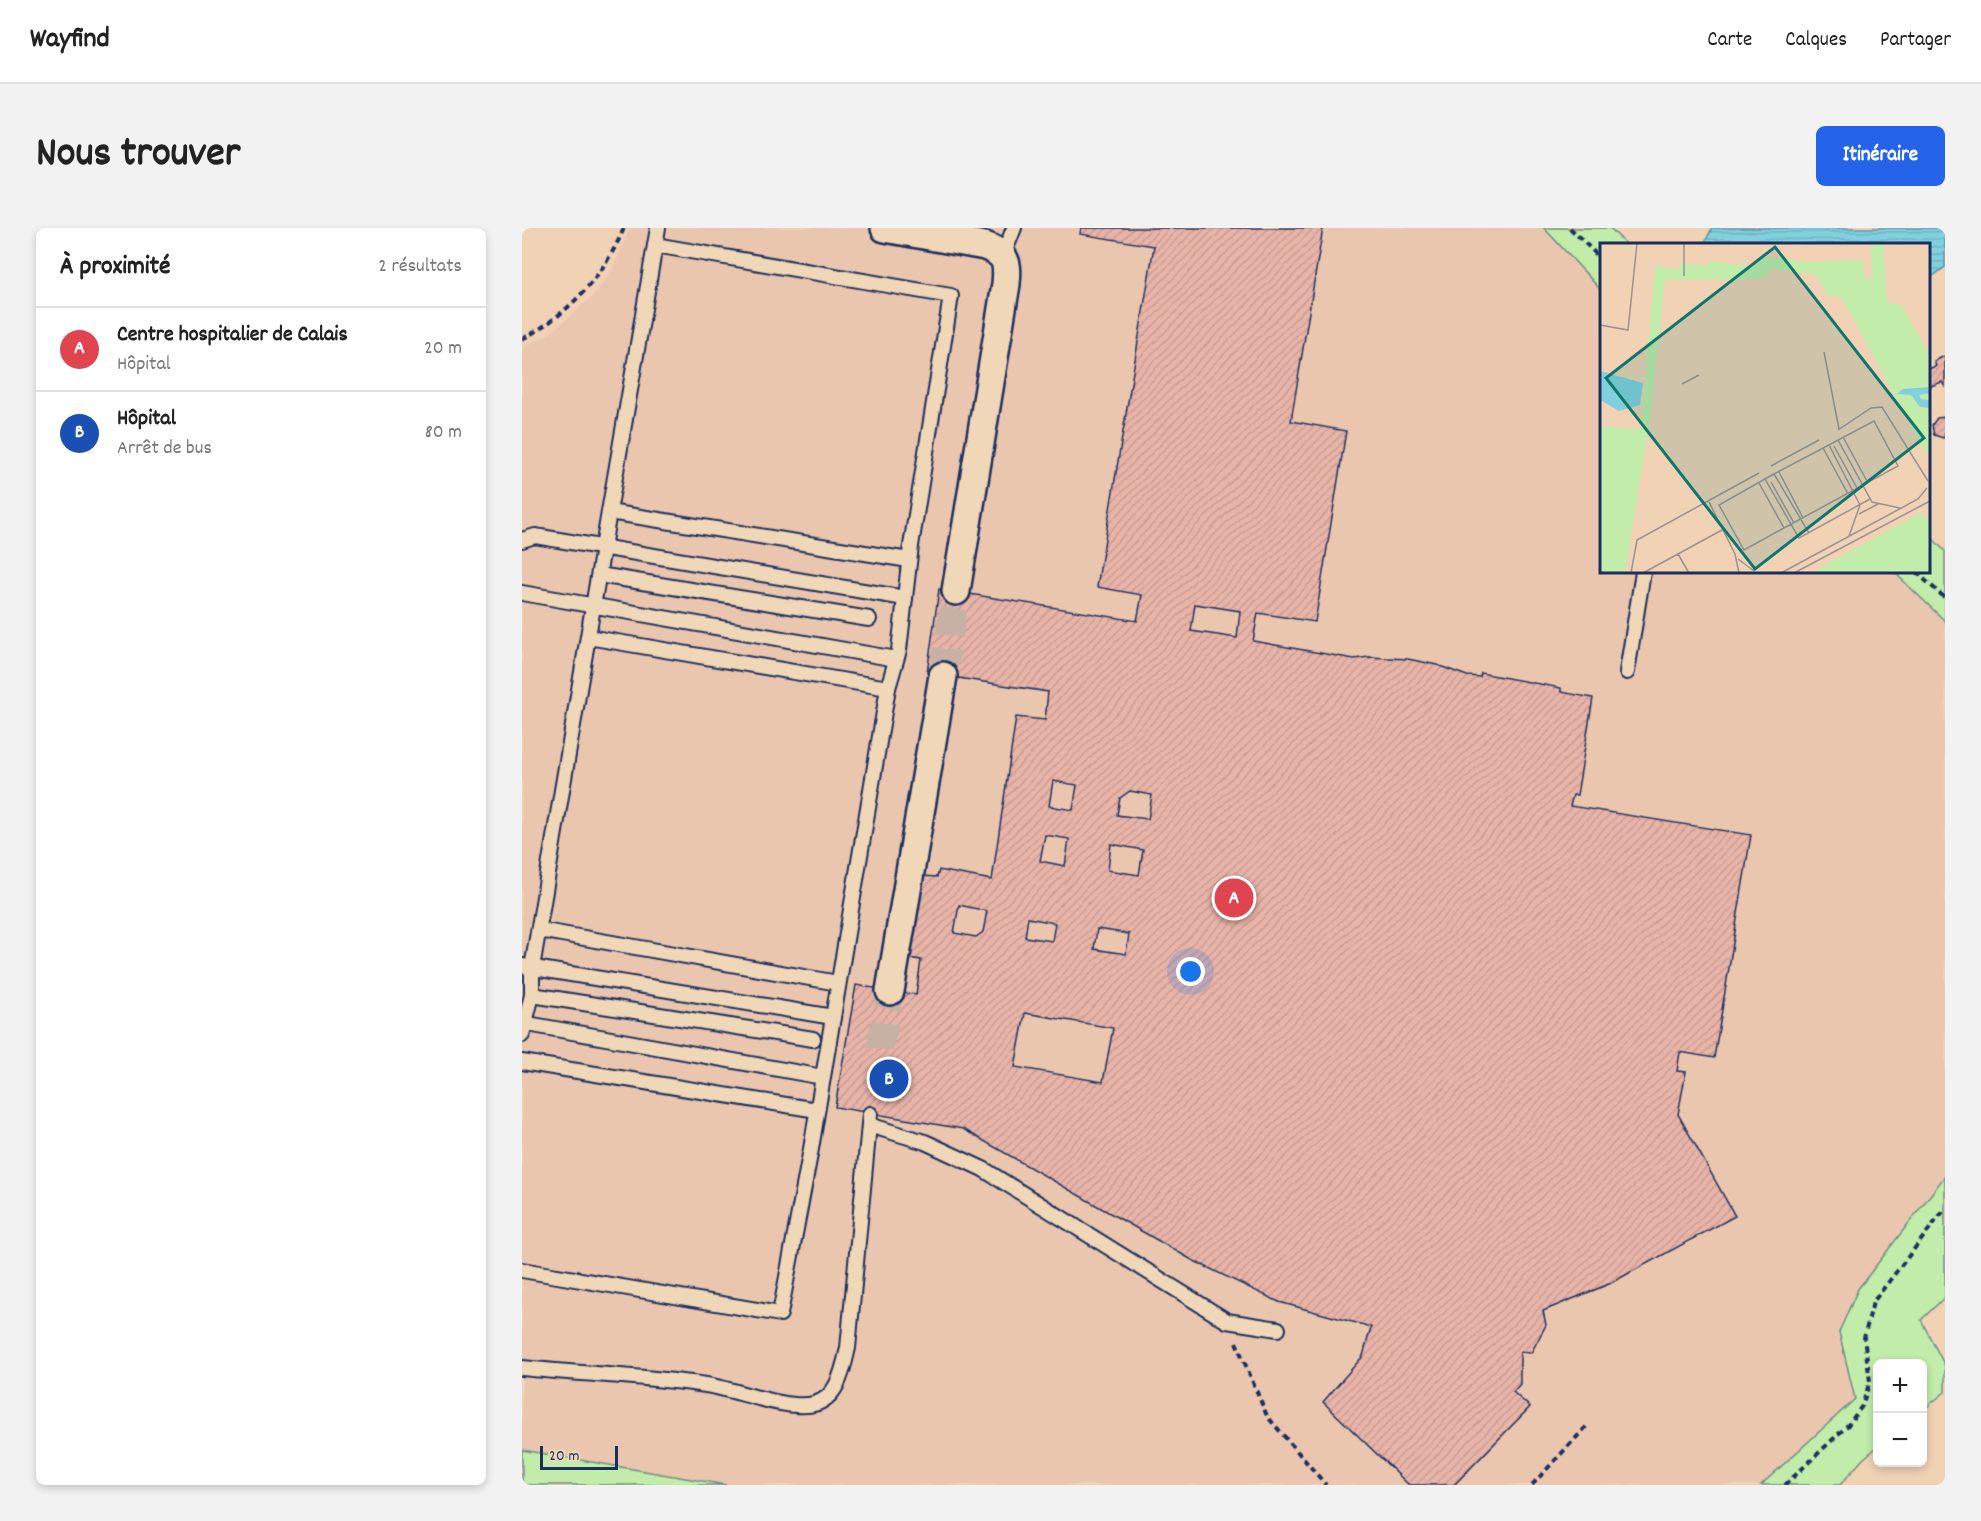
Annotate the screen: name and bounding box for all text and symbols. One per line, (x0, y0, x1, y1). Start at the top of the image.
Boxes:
text: Wayfind (30, 21, 110, 61)
text: Carte (1707, 26, 1752, 56)
text: Calques (1785, 26, 1847, 56)
text: Partager (1880, 26, 1951, 56)
text: Nous trouver (36, 126, 240, 186)
button: Itinéraire (1816, 126, 1945, 186)
inset map (1600, 243, 1930, 573)
text: À proximité (60, 249, 170, 286)
text: 2 résultats (378, 253, 462, 281)
text: Centre hospitalier de Calais (117, 320, 348, 351)
text: A (74, 335, 85, 363)
text: 20 m (424, 335, 462, 363)
text: Hôpital (117, 351, 171, 379)
text: Hôpital (117, 404, 176, 435)
text: B (75, 419, 84, 447)
text: 80 m (425, 419, 462, 447)
text: Arrêt de bus (117, 435, 212, 463)
pin: A (1214, 876, 1254, 920)
your location (1176, 957, 1205, 986)
pin: B (870, 1056, 908, 1102)
map controls (1873, 1359, 1927, 1467)
button: + (1873, 1359, 1927, 1413)
button: − (1873, 1413, 1927, 1467)
scale bar (540, 1443, 618, 1470)
text: 20 m (549, 1445, 579, 1468)

